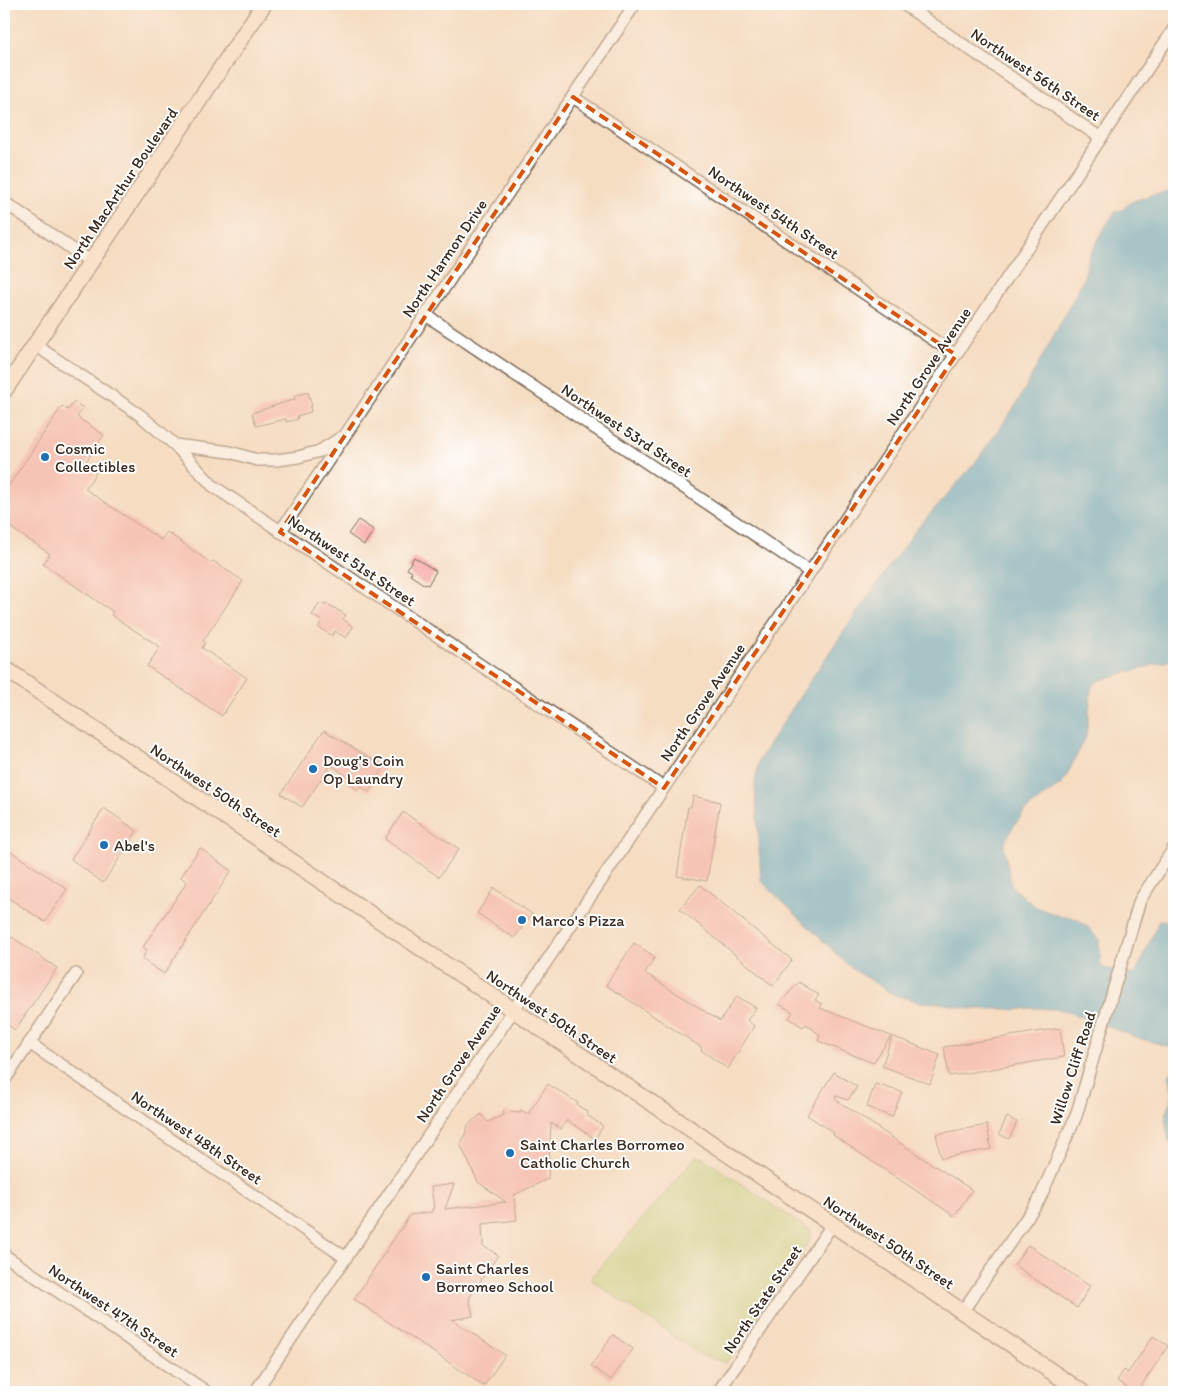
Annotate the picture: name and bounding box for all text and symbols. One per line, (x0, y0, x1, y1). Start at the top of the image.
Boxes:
street label: Northwest 56th Street (967, 24, 1104, 125)
street label: North MacArthur Boulevard (59, 104, 182, 273)
street label: Northwest 54th Street (705, 162, 843, 263)
street label: North Harmon Drive (398, 196, 491, 321)
street label: North Grove Avenue (882, 304, 975, 429)
street label: Northwest 53rd Street (558, 380, 696, 481)
place label: Cosmic Collectibles (55, 439, 135, 476)
marker: Cosmic Collectibles (39, 451, 51, 463)
street label: Northwest 51st Street (284, 511, 419, 610)
street label: North Grove Avenue (656, 640, 749, 765)
street label: Northwest 50th Street (147, 740, 285, 841)
place label: Doug's Coin Op Laundry (323, 751, 404, 788)
marker: Doug's Coin Op Laundry (307, 763, 319, 775)
place label: Abel's (114, 836, 155, 855)
marker: Abel's (98, 839, 110, 851)
place label: Marco's Pizza (532, 911, 625, 930)
marker: Marco's Pizza (516, 914, 528, 926)
street label: Northwest 50th Street (483, 966, 621, 1067)
street label: North Grove Avenue (412, 1001, 505, 1126)
street label: Willow Cliff Road (1045, 1009, 1100, 1127)
street label: Northwest 48th Street (128, 1087, 266, 1188)
place label: Saint Charles Borromeo Catholic Church (520, 1135, 685, 1172)
marker: Saint Charles Borromeo Catholic Church (504, 1147, 516, 1159)
street label: Northwest 50th Street (820, 1192, 958, 1293)
street label: North State Street (719, 1241, 806, 1357)
place label: Saint Charles Borromeo School (436, 1259, 554, 1296)
street label: Northwest 47th Street (45, 1260, 182, 1361)
marker: Saint Charles Borromeo School (420, 1271, 432, 1283)

